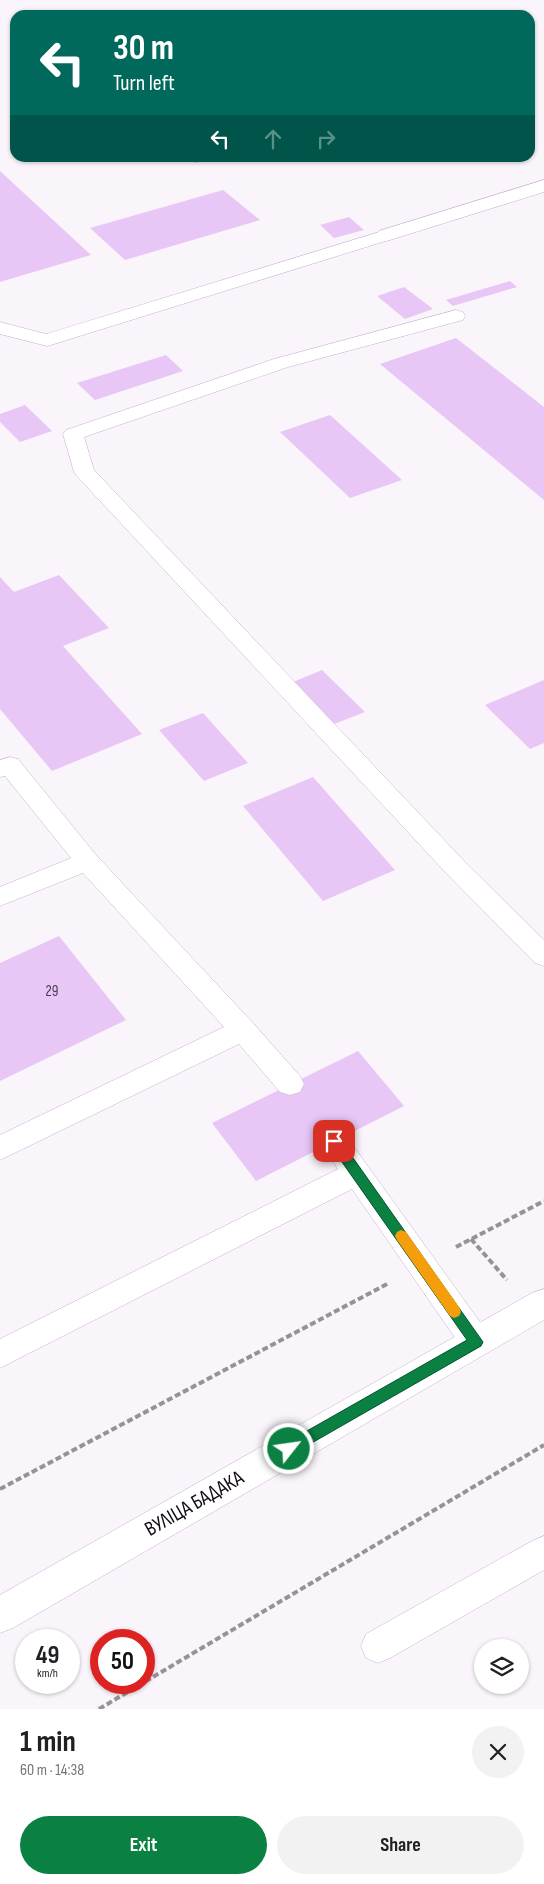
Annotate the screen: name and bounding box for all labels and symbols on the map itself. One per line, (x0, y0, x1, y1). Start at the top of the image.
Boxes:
house number: 29 (46, 982, 58, 1001)
pin (313, 1120, 355, 1162)
position arrow (262, 1422, 314, 1474)
street label: ВУЛІЦА БАДАКА (140, 1465, 249, 1542)
speed limit sign: 50 (90, 1629, 155, 1694)

